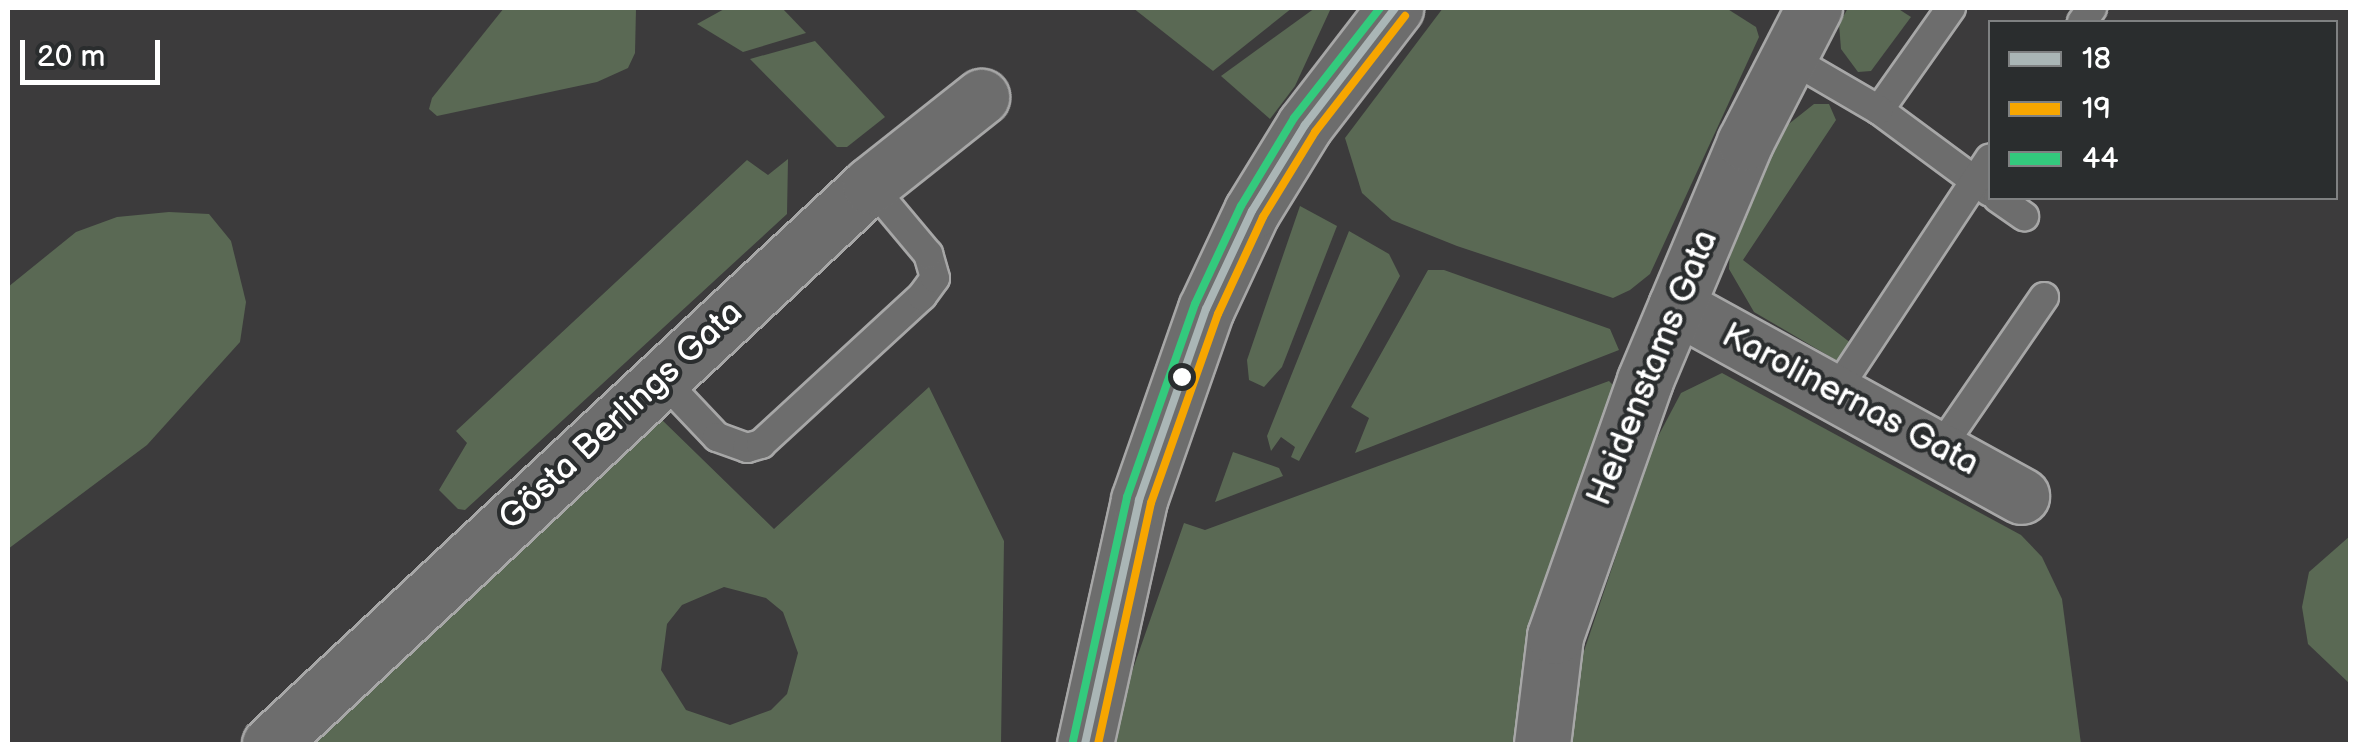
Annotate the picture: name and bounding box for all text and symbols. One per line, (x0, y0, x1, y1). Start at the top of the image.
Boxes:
scale bar (25, 20, 165, 82)
legend (1988, 20, 2338, 200)
text: 20 m (37, 39, 105, 75)
text: 18 (2082, 41, 2111, 77)
text: 19 (2082, 91, 2111, 127)
text: 44 (2082, 141, 2119, 177)
street label: Heidenstams Gata (1579, 224, 1727, 512)
street label: Gösta Berlings Gata (490, 292, 752, 540)
street label: Karolinernas Gata (1714, 315, 1986, 485)
unlabelled marker (1172, 367, 1192, 387)

